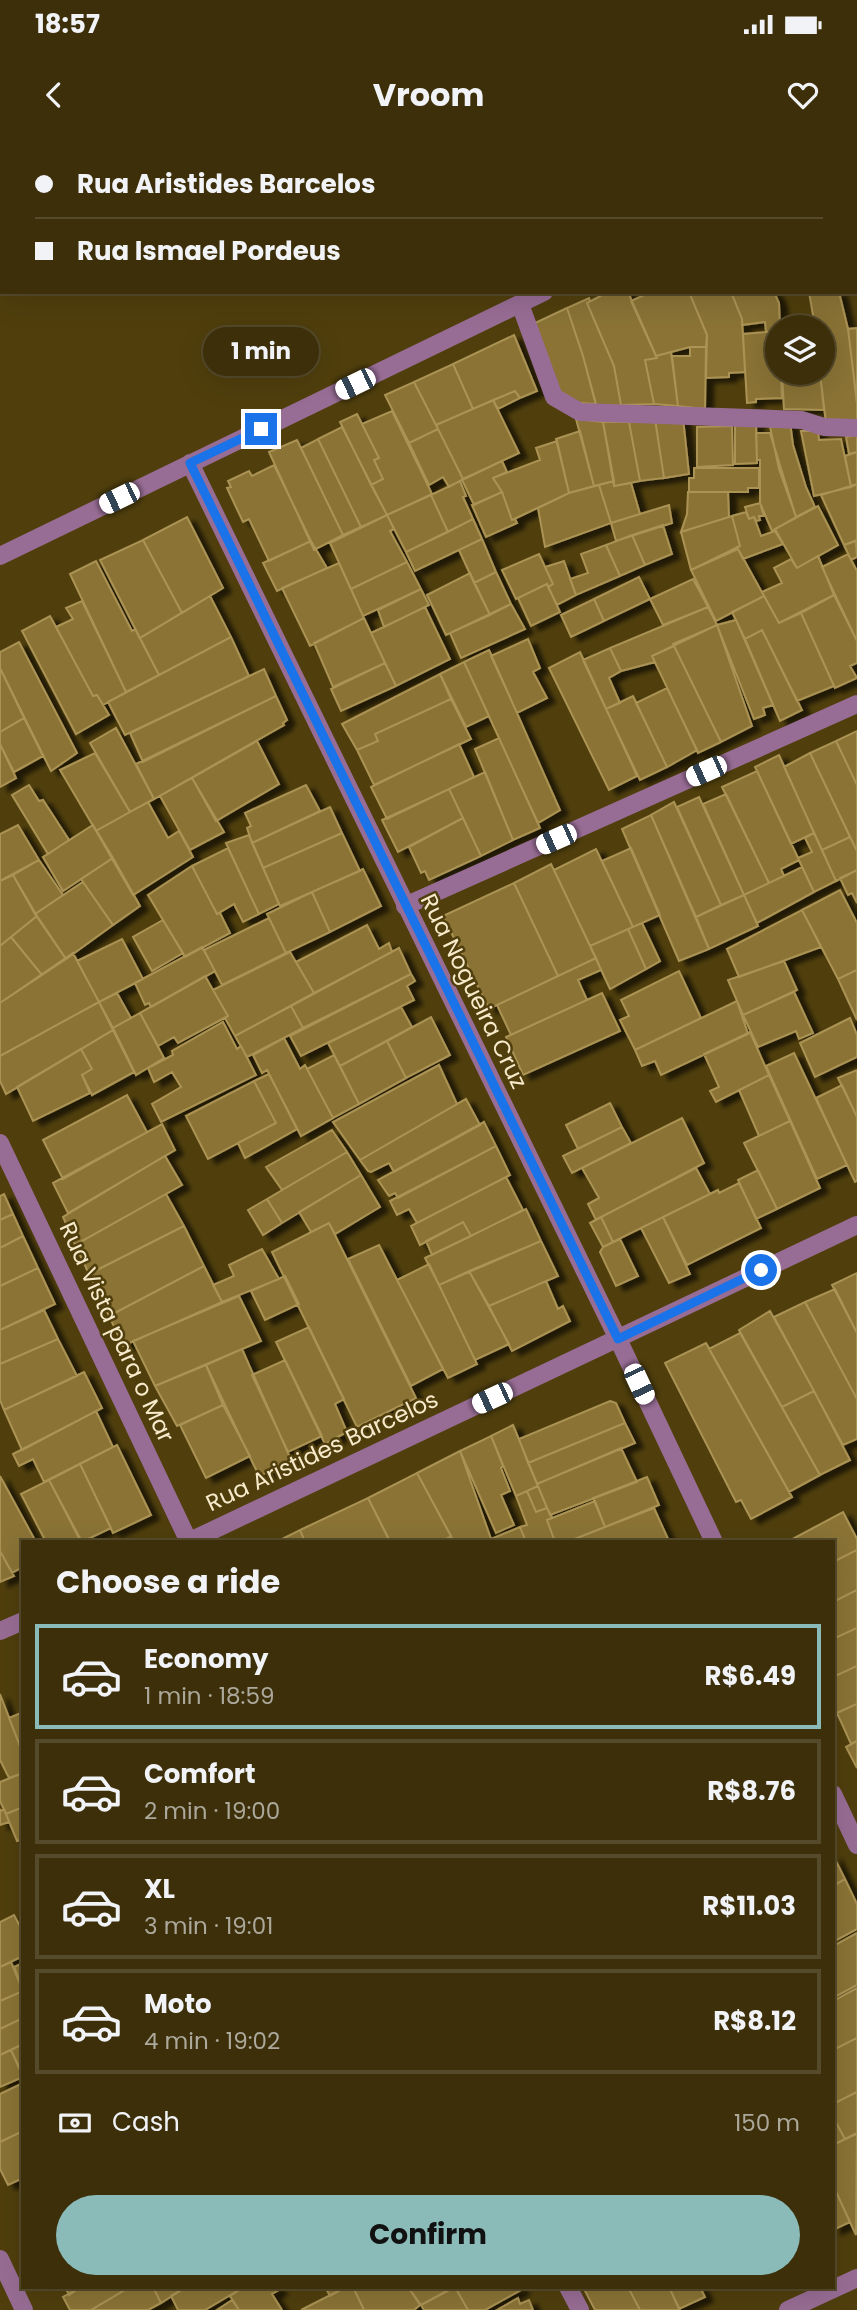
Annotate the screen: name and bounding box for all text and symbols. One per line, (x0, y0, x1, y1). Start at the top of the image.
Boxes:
text: 18:57 (35, 6, 100, 42)
text: Vroom (373, 72, 484, 117)
icon: back (35, 76, 73, 114)
icon: heart (784, 76, 822, 114)
text: Rua Aristides Barcelos (77, 166, 375, 202)
text: Rua Ismael Pordeus (77, 233, 341, 269)
map controls (765, 315, 835, 385)
button: layers (765, 315, 835, 385)
callout: 1 min (203, 328, 319, 376)
text: 1 min (231, 335, 291, 367)
car (332, 365, 379, 403)
route end (245, 413, 277, 445)
car (96, 479, 143, 517)
car (683, 753, 730, 789)
car (533, 821, 580, 857)
street label: Rua Nogueira Cruz (413, 888, 535, 1094)
street label: Rua Vista para o Mar (52, 1217, 182, 1447)
route start (745, 1254, 777, 1286)
car (621, 1361, 658, 1407)
car (469, 1380, 516, 1416)
street label: Rua Aristides Barcelos (201, 1383, 443, 1519)
text: Choose a ride (56, 1559, 280, 1604)
text: Economy (144, 1641, 268, 1677)
icon: car (60, 1645, 123, 1708)
text: R$6.49 (704, 1658, 796, 1694)
text: 1 min · 18:59 (144, 1680, 274, 1712)
text: Comfort (144, 1756, 256, 1792)
icon: car (60, 1760, 123, 1823)
text: R$8.76 (707, 1773, 796, 1809)
text: 2 min · 19:00 (144, 1795, 280, 1827)
text: XL (144, 1871, 175, 1907)
icon: car (60, 1875, 123, 1938)
text: R$11.03 (702, 1888, 796, 1924)
text: 3 min · 19:01 (144, 1910, 273, 1942)
text: Moto (144, 1986, 212, 2022)
icon: car (60, 1990, 123, 2053)
text: R$8.12 (713, 2003, 796, 2039)
text: 4 min · 19:02 (144, 2025, 280, 2057)
icon: cash (56, 2104, 94, 2142)
text: Cash (112, 2104, 180, 2140)
text: 150 m (734, 2107, 800, 2139)
button: Confirm (56, 2195, 800, 2275)

